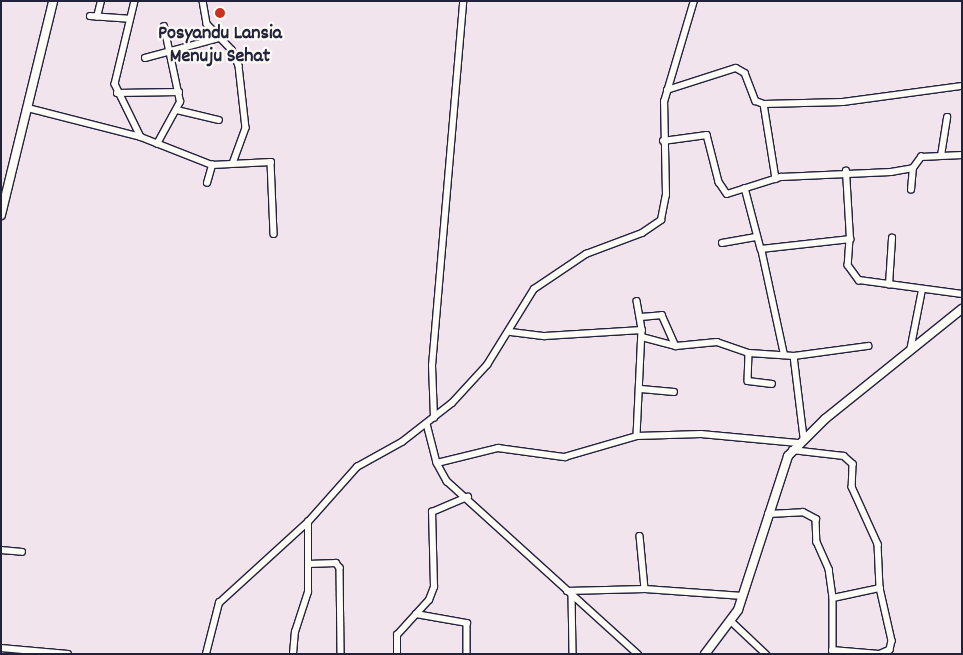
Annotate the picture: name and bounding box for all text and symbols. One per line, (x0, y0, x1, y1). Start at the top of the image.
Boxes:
marker: Posyandu Lansia Menuju Sehat (213, 6, 227, 20)
place label: Posyandu Lansia Menuju Sehat (158, 22, 282, 69)

